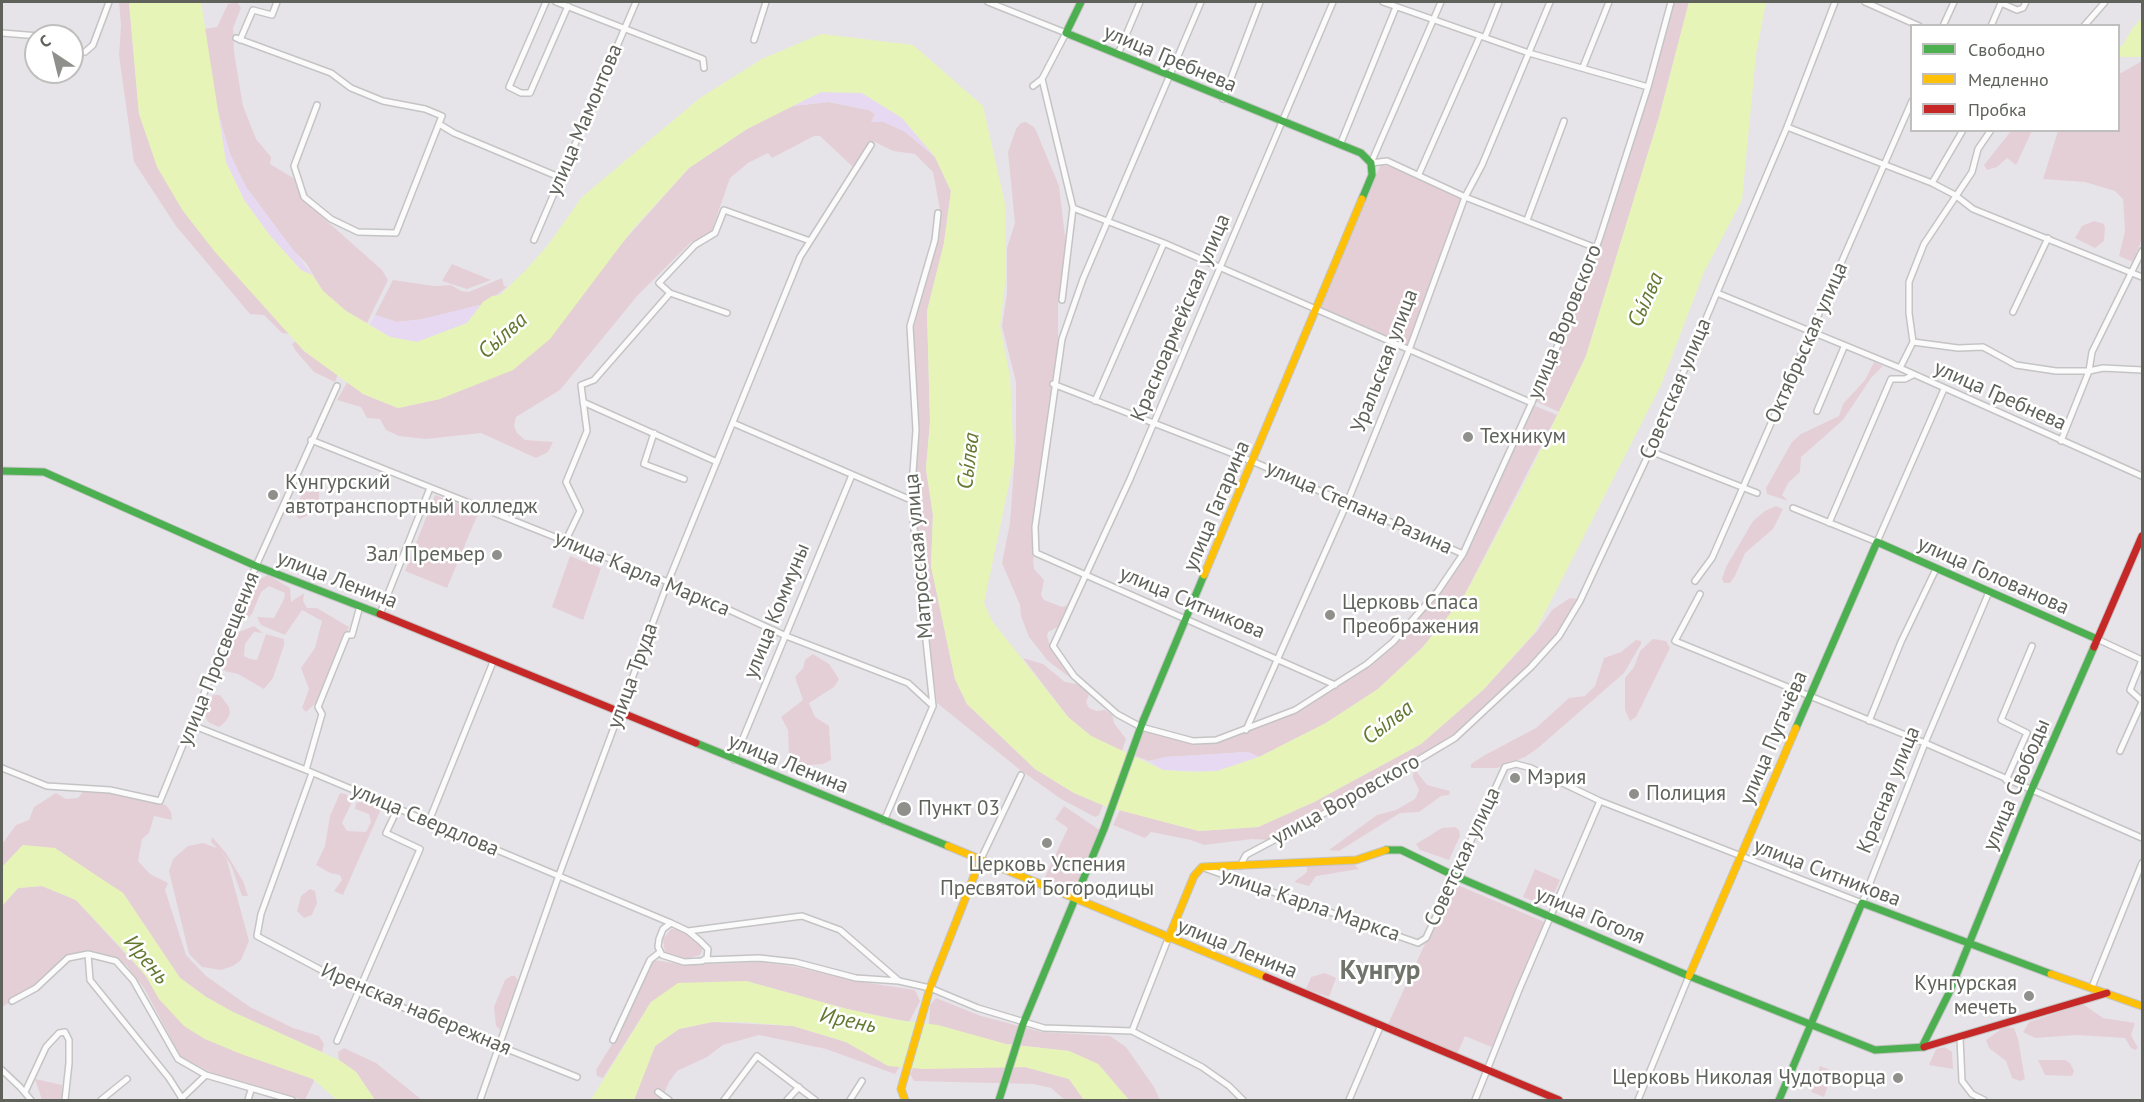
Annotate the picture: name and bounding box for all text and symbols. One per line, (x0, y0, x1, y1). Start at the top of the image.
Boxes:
street label: улица Гребнева (1100, 20, 1240, 98)
north arrow (24, 24, 84, 84)
legend (1910, 24, 2120, 132)
text: С (35, 30, 54, 52)
text: Свободно (1968, 38, 2045, 61)
street label: улица Мамонтова (542, 40, 628, 200)
text: Медленно (1968, 68, 2049, 91)
text: Пробка (1968, 98, 2026, 121)
street label: Красноармейская улица (1126, 210, 1236, 426)
street label: улица Воровского (1522, 241, 1608, 403)
street label: Октябрьская улица (1760, 258, 1854, 428)
water label: Сы́лва (1622, 269, 1670, 331)
street label: Уральская улица (1346, 286, 1424, 436)
water label: Сы́лва (473, 307, 533, 365)
street label: Советская улица (1635, 315, 1717, 463)
street label: улица Гребнева (1930, 356, 2070, 436)
place label: Техникум (1480, 424, 1566, 450)
marker: Техникум (1461, 430, 1475, 444)
water label: Сы́лва (952, 431, 986, 491)
street label: улица Гагарина (1178, 437, 1256, 575)
street label: улица Степана Разина (1262, 456, 1456, 560)
place label: Кунгурский автотранспортный колледж (285, 470, 537, 520)
street label: Матросская улица (899, 472, 939, 640)
marker: Кунгурский автотранспортный колледж (266, 488, 280, 502)
street label: улица Карла Маркса (550, 526, 734, 622)
street label: улица Голованова (1913, 531, 2073, 621)
street label: улица Коммуны (738, 540, 816, 682)
place label: Зал Премьер (366, 542, 485, 568)
street label: улица Ленина (273, 545, 401, 615)
marker: Зал Премьер (490, 548, 504, 562)
street label: улица Ситникова (1115, 561, 1269, 645)
street label: улица Просвещения (173, 568, 265, 750)
place label: Церковь Спаса Преображения (1342, 590, 1479, 640)
marker: Церковь Спаса Преображения (1323, 608, 1337, 622)
street label: улица Труда (602, 620, 664, 732)
street label: улица Пугачёва (1735, 667, 1813, 809)
water label: Сы́лва (1357, 695, 1419, 751)
street label: улица Свободы (1978, 715, 2056, 855)
street label: Красная улица (1852, 723, 1926, 857)
street label: улица Ленина (724, 728, 852, 800)
street label: улица Воровского (1268, 749, 1424, 851)
place label: Мэрия (1527, 765, 1586, 791)
marker: Мэрия (1508, 771, 1522, 785)
street label: улица Свердлова (347, 778, 503, 862)
place label: Полиция (1646, 781, 1726, 807)
street label: Советская улица (1420, 783, 1506, 931)
marker: Полиция (1627, 787, 1641, 801)
place label: Пункт 03 (918, 796, 1000, 822)
marker: Пункт 03 (895, 800, 913, 818)
street label: улица Ситникова (1750, 833, 1904, 913)
marker: Церковь Успения Пресвятой Богородицы (1040, 836, 1054, 850)
place label: Церковь Успения Пресвятой Богородицы (940, 852, 1154, 902)
street label: улица Карла Маркса (1217, 862, 1403, 948)
street label: улица Гоголя (1532, 882, 1648, 950)
street label: улица Ленина (1173, 913, 1301, 985)
water label: Ирень (118, 930, 174, 990)
district label: Кунгур (1340, 955, 1420, 987)
street label: Иренская набережная (317, 958, 515, 1062)
place label: Кунгурская мечеть (1914, 971, 2017, 1021)
marker: Кунгурская мечеть (2022, 989, 2036, 1003)
water label: Ирень (817, 1002, 879, 1040)
place label: Церковь Николая Чудотворца (1612, 1065, 1886, 1091)
marker: Церковь Николая Чудотворца (1891, 1071, 1905, 1085)

